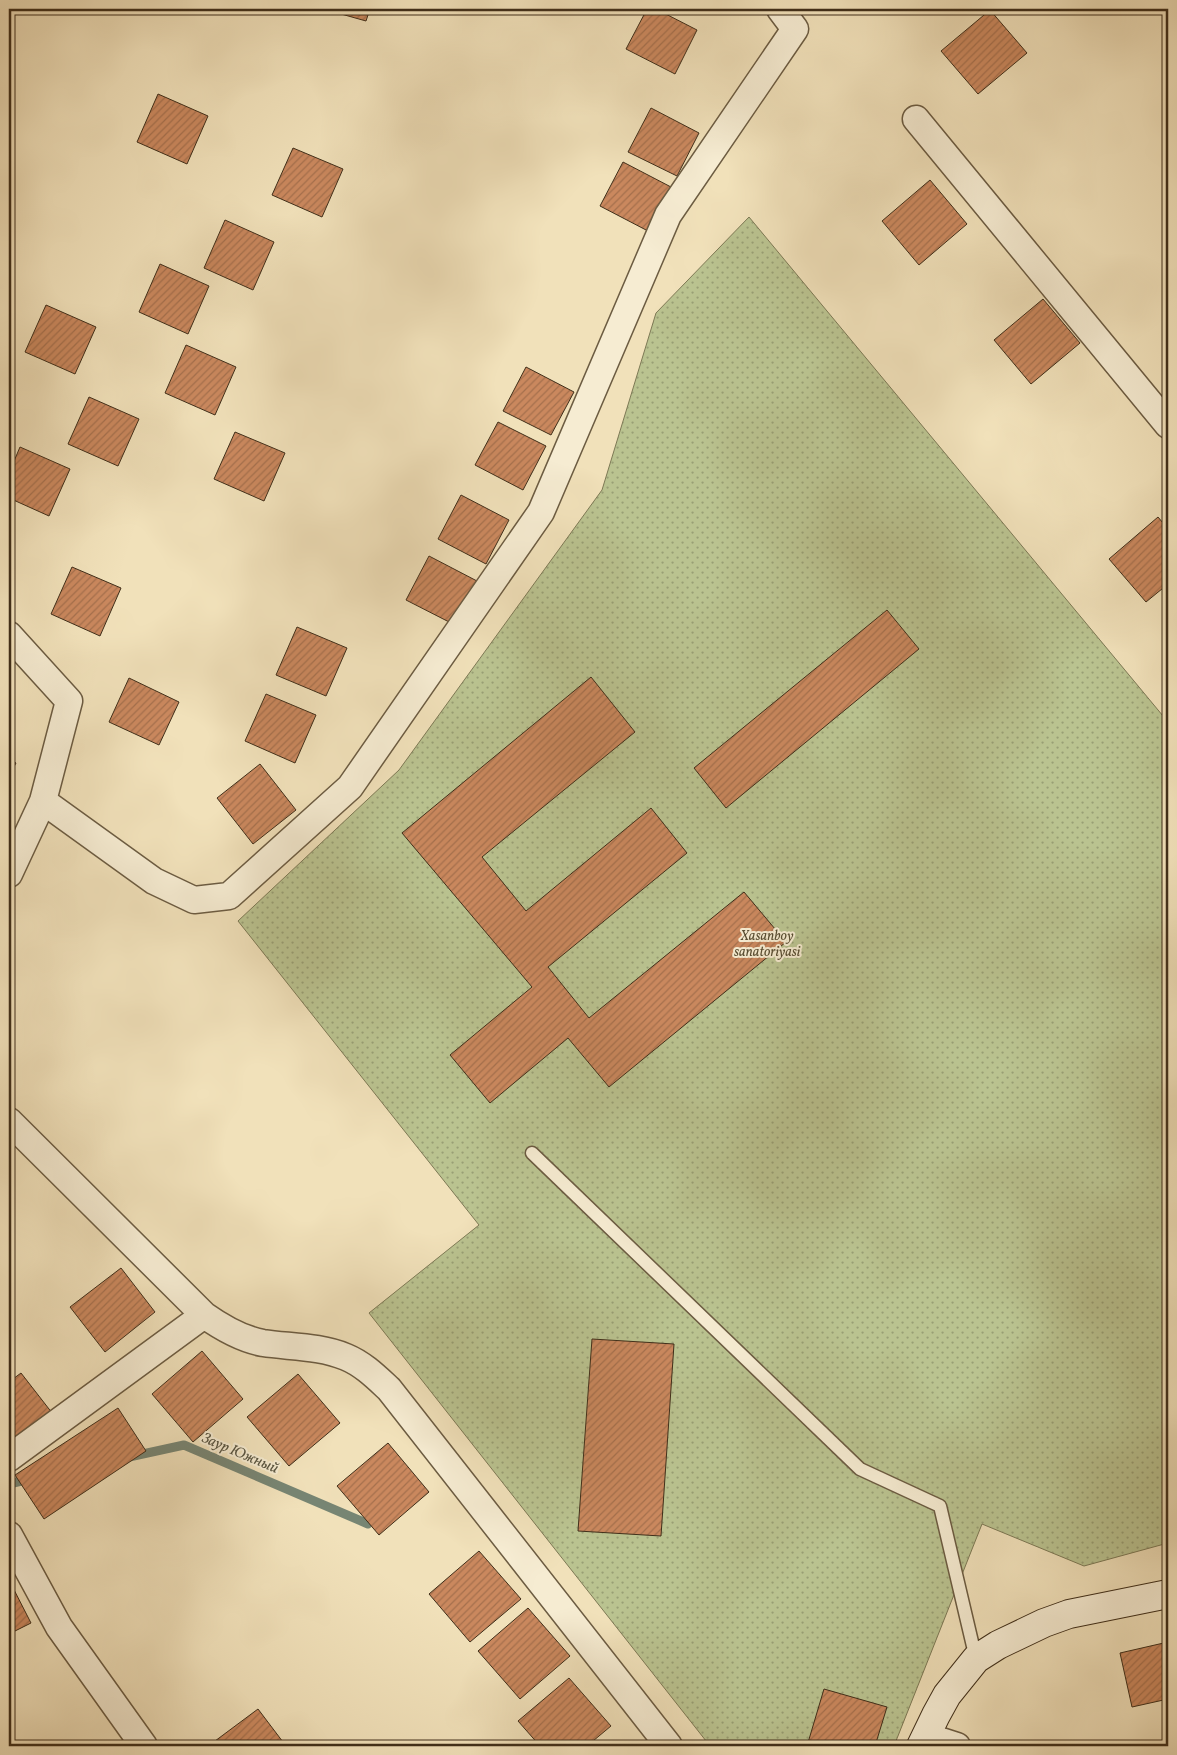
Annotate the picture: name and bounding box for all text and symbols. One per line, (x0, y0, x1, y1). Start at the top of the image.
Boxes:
park label: Xasanboy sanatoriyasi (734, 927, 801, 962)
water label: Заур Южный (197, 1428, 282, 1480)

